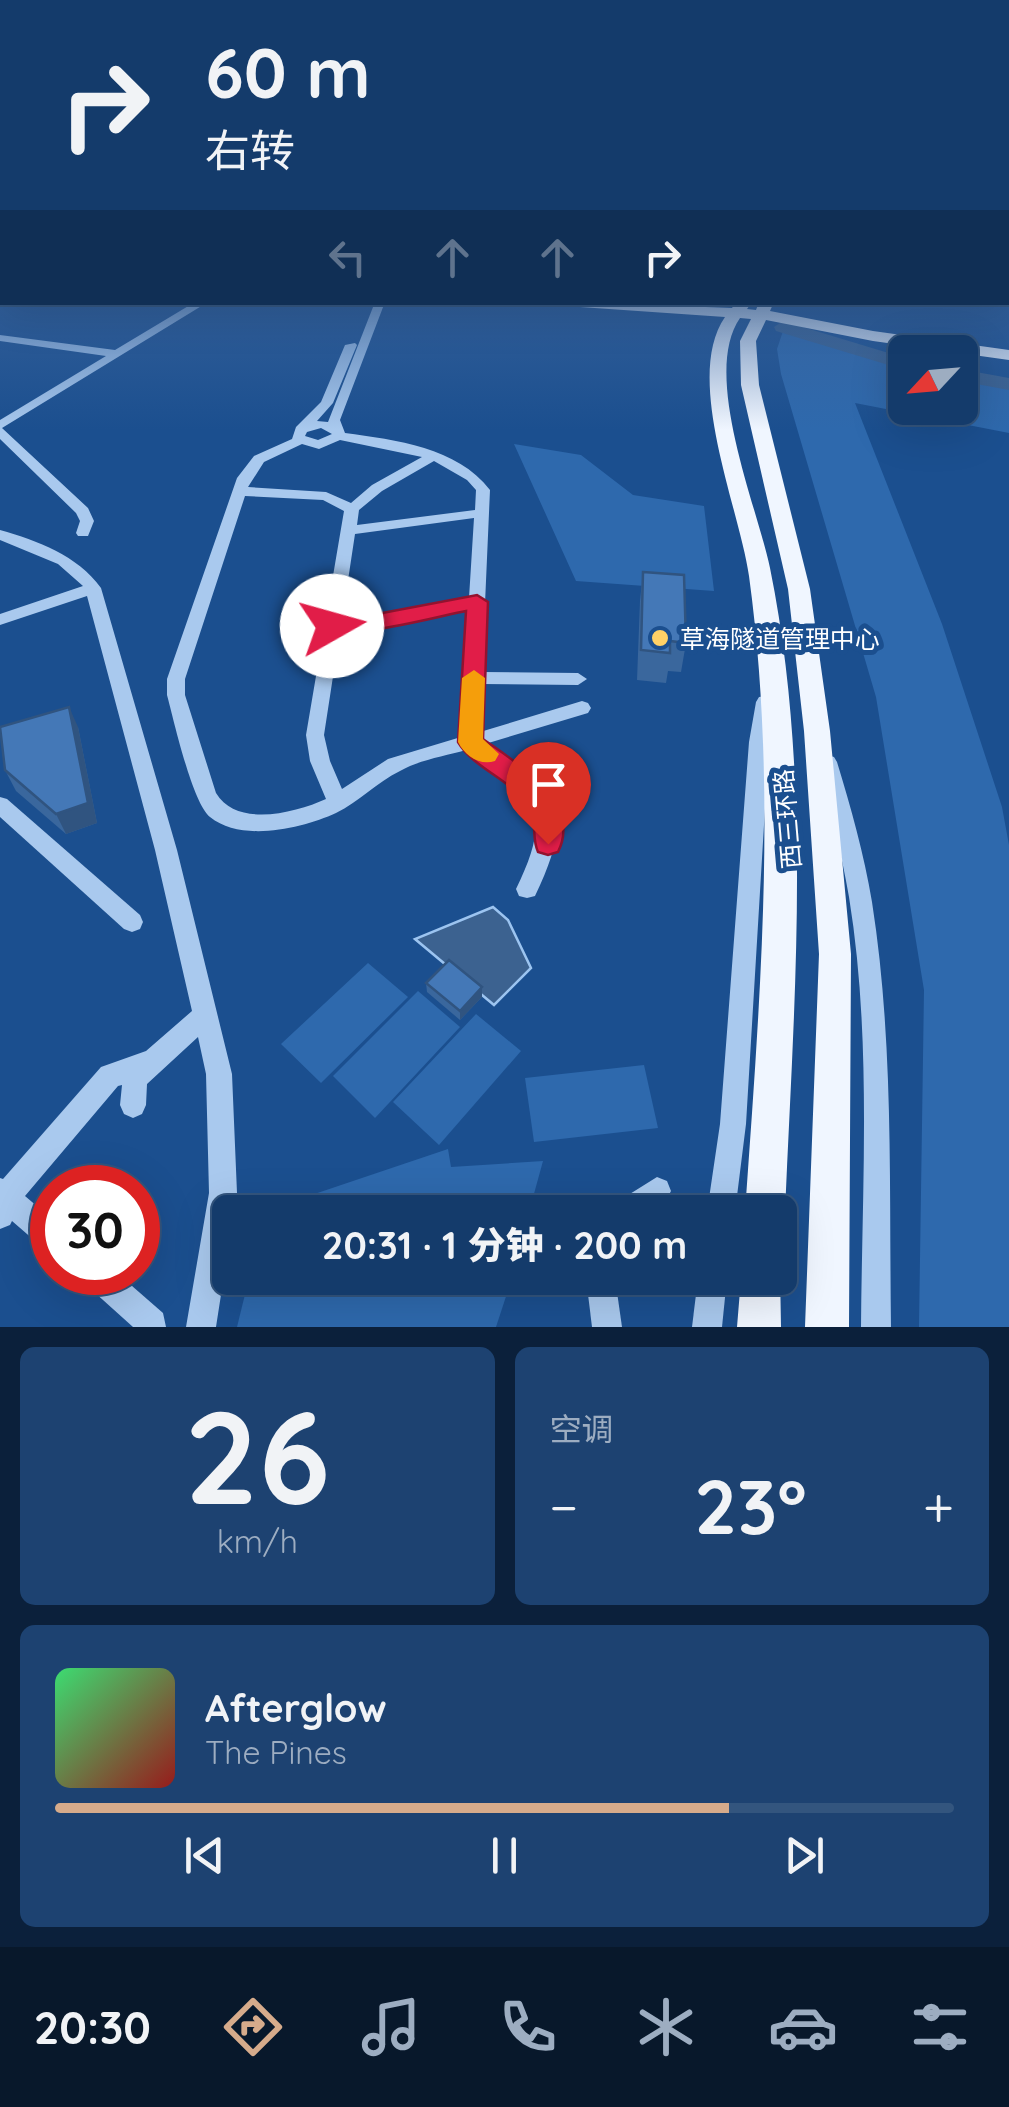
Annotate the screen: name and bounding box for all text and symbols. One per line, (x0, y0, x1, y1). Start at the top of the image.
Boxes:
text: 60 m (205, 28, 371, 116)
icon: right (40, 40, 170, 170)
text: 右转 (205, 122, 295, 178)
icon: left (320, 230, 375, 285)
icon: ahead (425, 230, 480, 285)
icon: ahead (530, 230, 585, 285)
icon: right (635, 230, 690, 285)
north arrow (888, 335, 978, 425)
map controls (888, 335, 978, 425)
position arrow (280, 574, 384, 678)
place label: 草海隧道管理中心 (680, 623, 880, 654)
marker: 草海隧道管理中心 (649, 627, 671, 649)
pin (506, 742, 591, 845)
icon: arrive (521, 757, 576, 812)
street label: 西三环路 (767, 768, 807, 870)
speed limit sign: 30 (30, 1165, 160, 1295)
text: 20:31 · 1 分钟 · 200 m (322, 1221, 687, 1269)
text: 26 (184, 1374, 330, 1537)
text: 空调 (550, 1409, 614, 1449)
text: 23° (694, 1459, 807, 1553)
text: − (550, 1472, 578, 1541)
text: + (923, 1472, 954, 1541)
text: km/h (217, 1521, 298, 1561)
text: Afterglow (205, 1684, 387, 1732)
text: The Pines (205, 1732, 347, 1772)
icon: previous (177, 1828, 232, 1883)
icon: pause (477, 1828, 532, 1883)
icon: next (777, 1828, 832, 1883)
icon: directions (218, 1992, 288, 2062)
icon: music (356, 1992, 426, 2062)
icon: phone (493, 1992, 563, 2062)
icon: climate (631, 1992, 701, 2062)
icon: car (768, 1992, 838, 2062)
icon: filters (905, 1992, 975, 2062)
text: 20:30 (34, 1999, 151, 2055)

